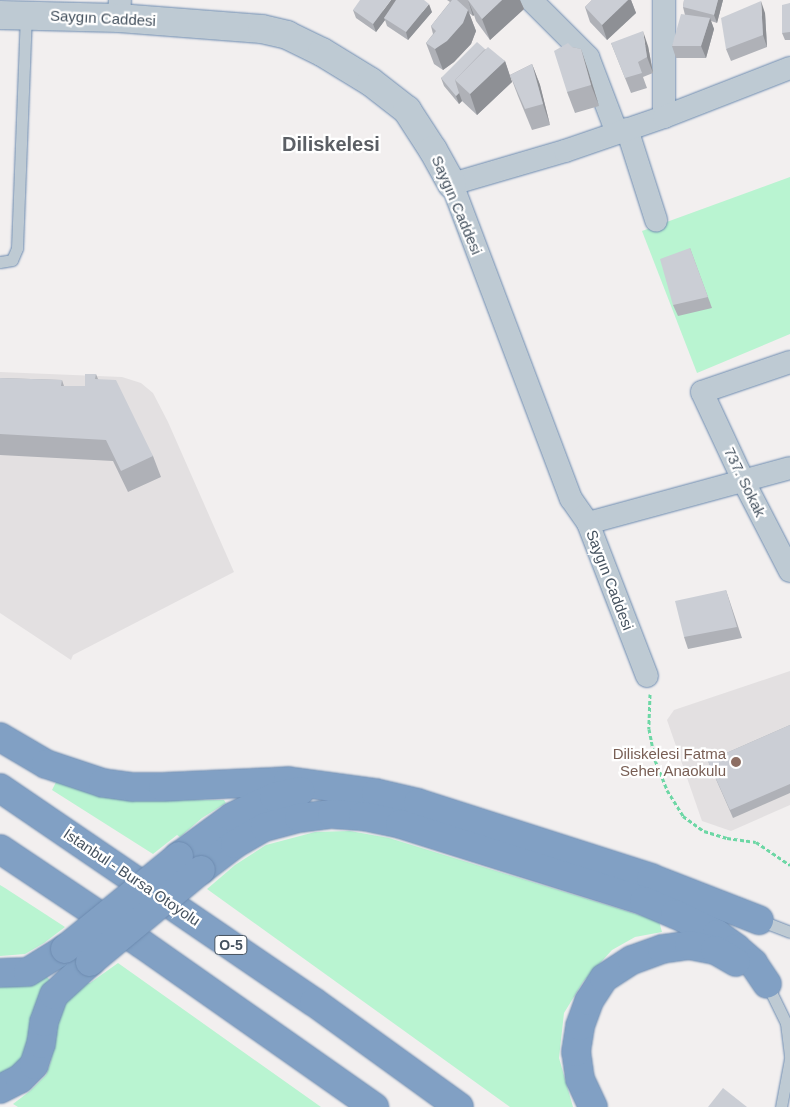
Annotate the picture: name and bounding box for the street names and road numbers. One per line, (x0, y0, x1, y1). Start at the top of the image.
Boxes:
street label: Saygın Caddesi (50, 6, 156, 30)
street label: Saygın Caddesi (428, 153, 486, 257)
street label: 737. Sokak (720, 444, 770, 520)
street label: Saygın Caddesi (583, 527, 637, 633)
street label: İstanbul - Bursa Otoyolu (60, 825, 204, 929)
road number: O-5 (214, 934, 248, 956)

